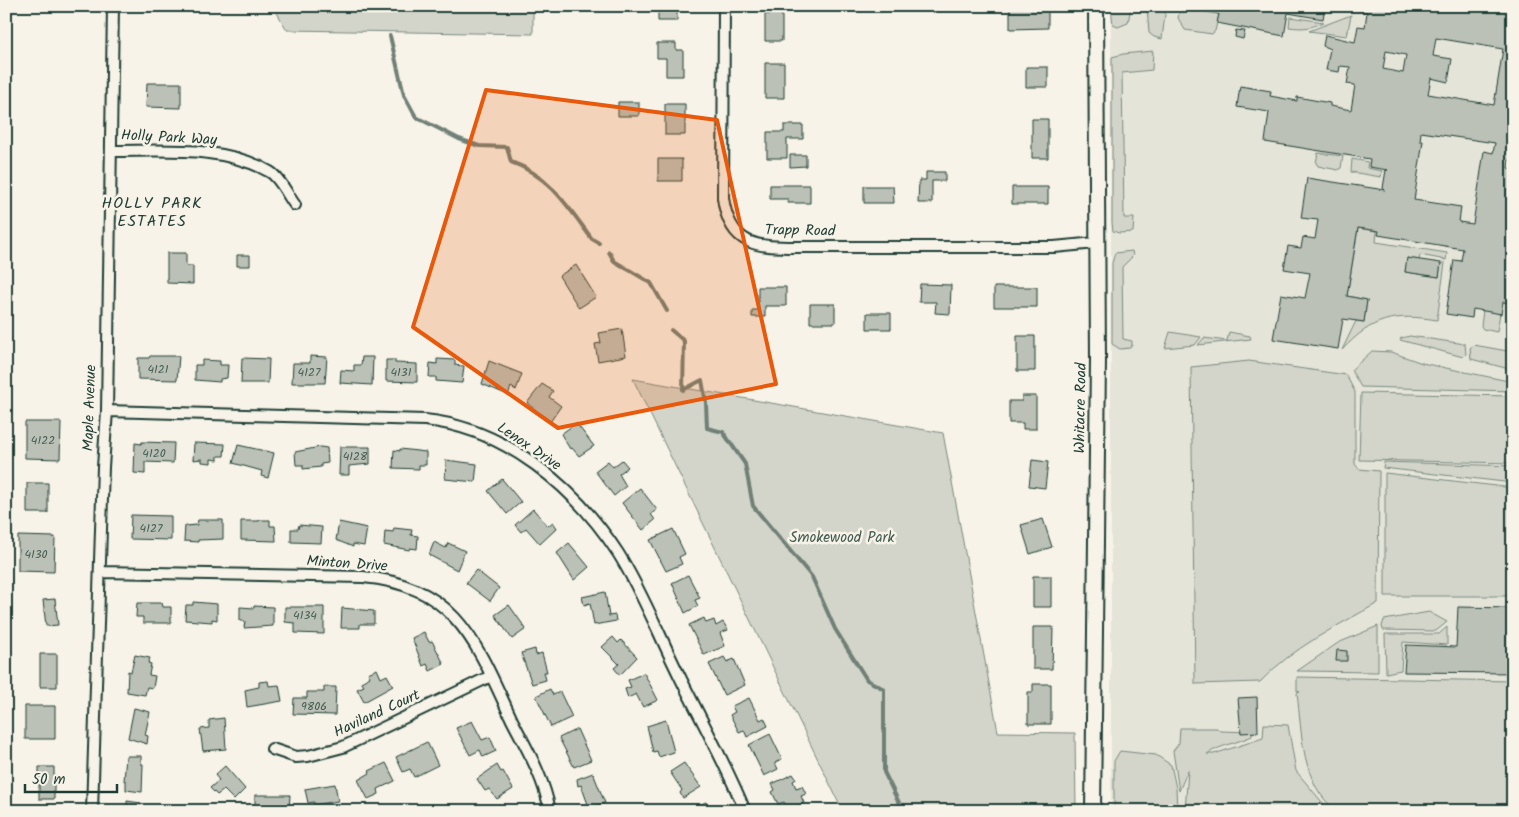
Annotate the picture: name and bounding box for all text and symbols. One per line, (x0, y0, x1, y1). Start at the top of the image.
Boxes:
street label: Holly Park Way (120, 123, 219, 153)
district label: HOLLY PARK ESTATES (102, 191, 202, 234)
street label: Trapp Road (765, 218, 836, 244)
house number: 4121 (147, 360, 169, 379)
street label: Whitacre Road (1068, 362, 1094, 454)
house number: 4127 (298, 363, 321, 382)
house number: 4131 (390, 363, 412, 382)
street label: Maple Avenue (76, 364, 104, 452)
street label: Lenox Drive (492, 417, 566, 478)
house number: 4122 (31, 431, 55, 450)
house number: 4120 (142, 444, 166, 463)
house number: 4128 (343, 447, 368, 466)
house number: 4127 (140, 519, 163, 538)
park label: Smokewood Park (790, 526, 895, 550)
house number: 4130 (24, 545, 48, 564)
street label: Minton Drive (306, 549, 389, 579)
house number: 4134 (293, 606, 317, 625)
street label: Haviland Court (330, 683, 424, 745)
house number: 9806 (301, 697, 327, 716)
scale bar (25, 762, 118, 794)
text: 50 m (32, 768, 66, 792)

